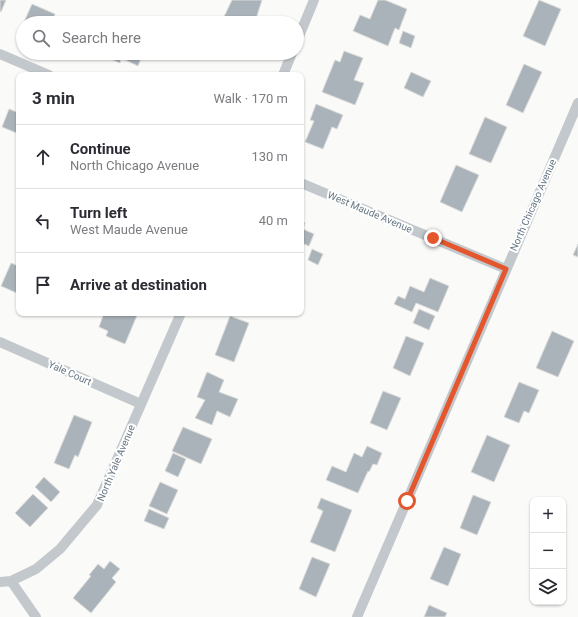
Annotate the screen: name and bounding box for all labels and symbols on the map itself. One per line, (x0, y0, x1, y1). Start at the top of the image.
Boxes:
street label: North Chicago Avenue (508, 157, 558, 253)
street label: West Maude Avenue (326, 189, 414, 235)
route end (424, 229, 442, 247)
street label: Yale Court (47, 359, 93, 387)
street label: North Yale Avenue (95, 423, 137, 503)
route start (398, 492, 416, 510)

